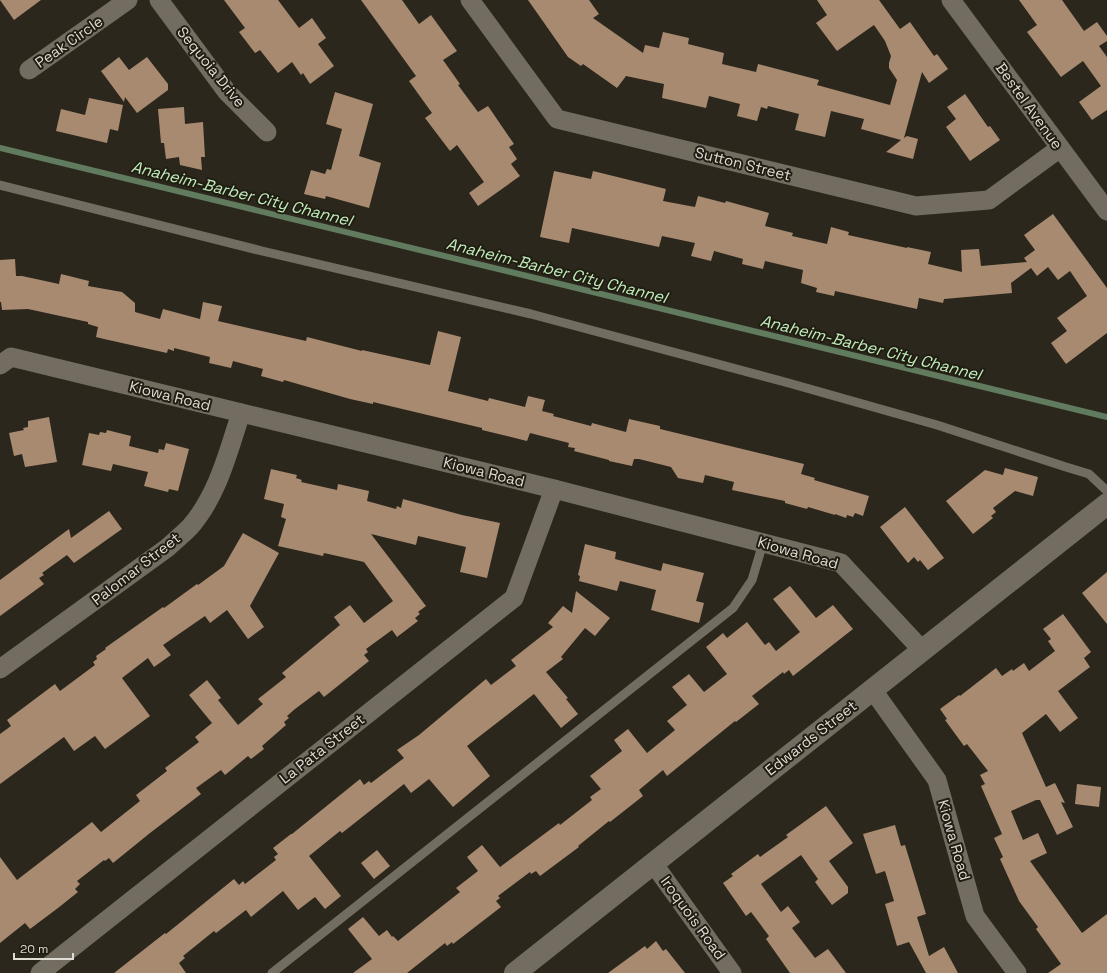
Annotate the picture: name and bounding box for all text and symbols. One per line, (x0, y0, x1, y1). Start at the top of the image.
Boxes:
street label: Peak Circle (31, 11, 106, 72)
street label: Sequoia Drive (173, 23, 250, 111)
street label: Bestel Avenue (992, 59, 1067, 153)
street label: Sutton Street (693, 142, 793, 185)
water label: Anaheim-Barber City Channel (129, 156, 356, 232)
water label: Anaheim-Barber City Channel (444, 233, 671, 309)
water label: Anaheim-Barber City Channel (758, 310, 985, 386)
street label: Kiowa Road (127, 376, 213, 415)
street label: Kiowa Road (441, 452, 527, 491)
street label: Palomar Street (88, 528, 184, 609)
street label: Kiowa Road (756, 532, 841, 573)
street label: Edwards Street (761, 696, 860, 779)
street label: La Pata Street (275, 709, 368, 788)
street label: Kiowa Road (934, 797, 975, 882)
street label: Iroquois Road (657, 872, 730, 963)
scale bar (14, 935, 73, 961)
text: 20 m (20, 941, 48, 957)

